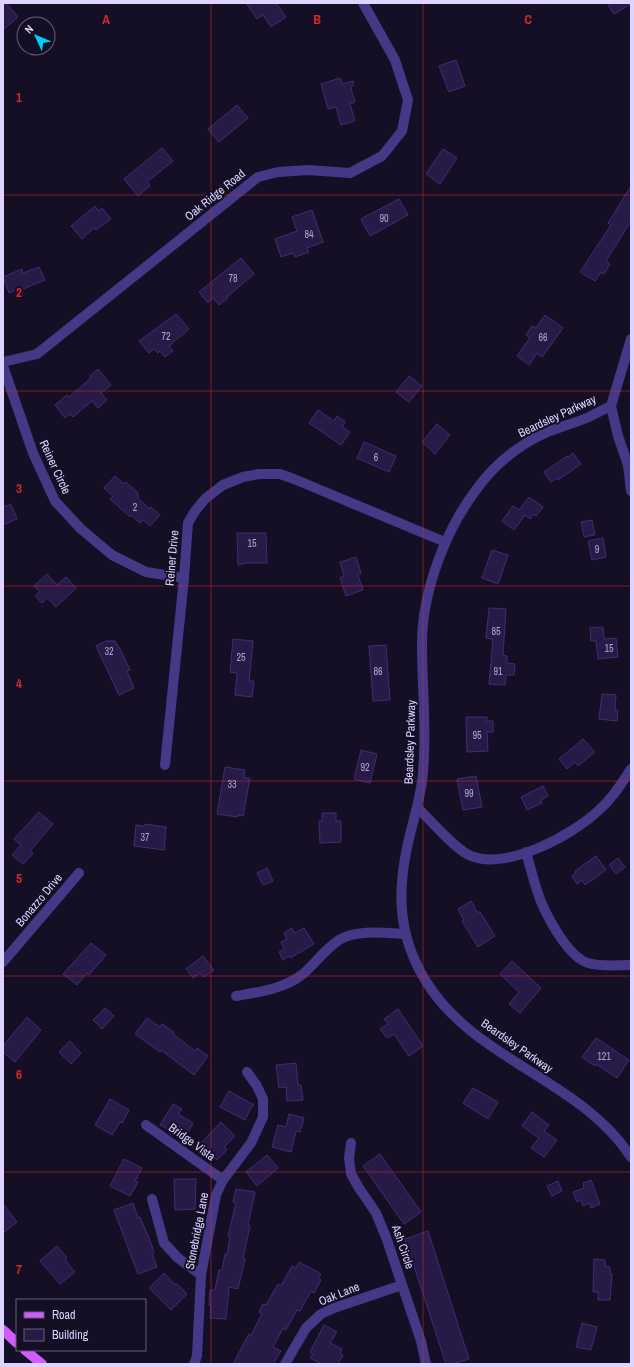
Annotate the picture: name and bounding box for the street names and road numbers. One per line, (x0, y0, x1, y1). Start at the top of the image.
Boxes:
street label: Oak Ridge Road (181, 166, 249, 224)
street label: Beardsley Parkway (515, 391, 599, 441)
street label: Reiner Circle (36, 437, 74, 497)
street label: Reiner Drive (162, 530, 182, 586)
street label: Beardsley Parkway (401, 700, 419, 784)
street label: Bonazzo Drive (12, 870, 66, 930)
street label: Beardsley Parkway (478, 1015, 556, 1077)
street label: Bridge Vista (165, 1120, 219, 1165)
street label: Stonebridge Lane (182, 1191, 212, 1271)
street label: Ash Circle (388, 1222, 418, 1271)
street label: Oak Lane (316, 1279, 362, 1309)

